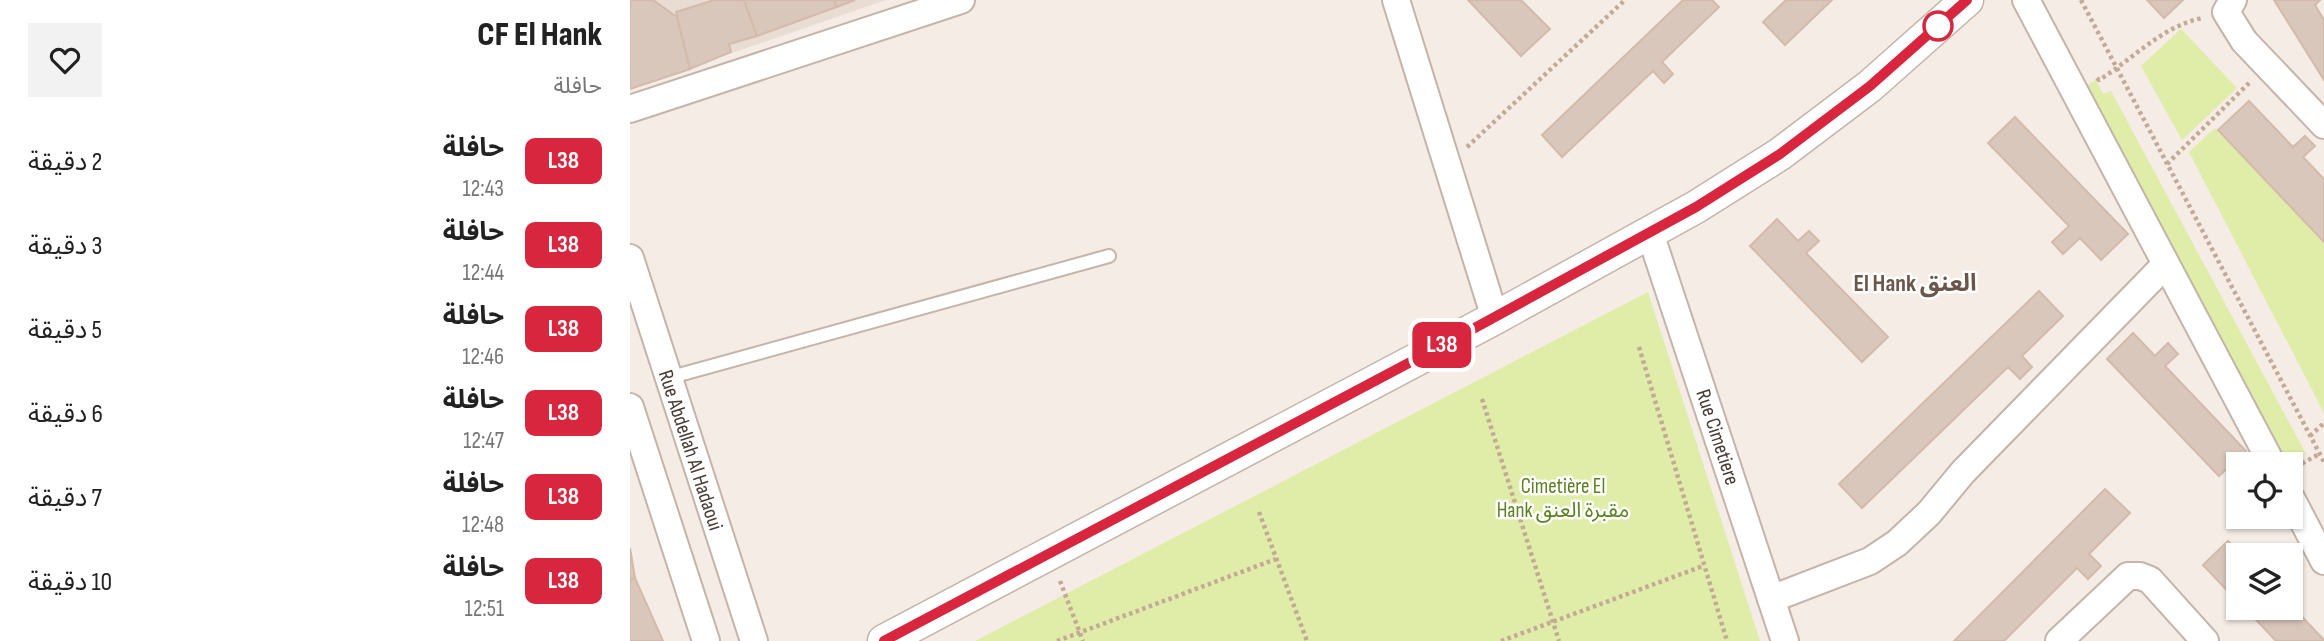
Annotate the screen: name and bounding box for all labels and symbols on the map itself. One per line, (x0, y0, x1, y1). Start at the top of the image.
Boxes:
unlabelled marker (1923, 11, 1953, 41)
district label: El Hank العنق (1854, 269, 1976, 298)
line badge: L38 (1402, 322, 1482, 368)
street label: Rue Abdellah Al Hadaoui (653, 367, 728, 534)
street label: Rue Cimetiere (1690, 386, 1745, 488)
park label: Cimetière El Hank مقبرة العنق (1497, 474, 1629, 523)

